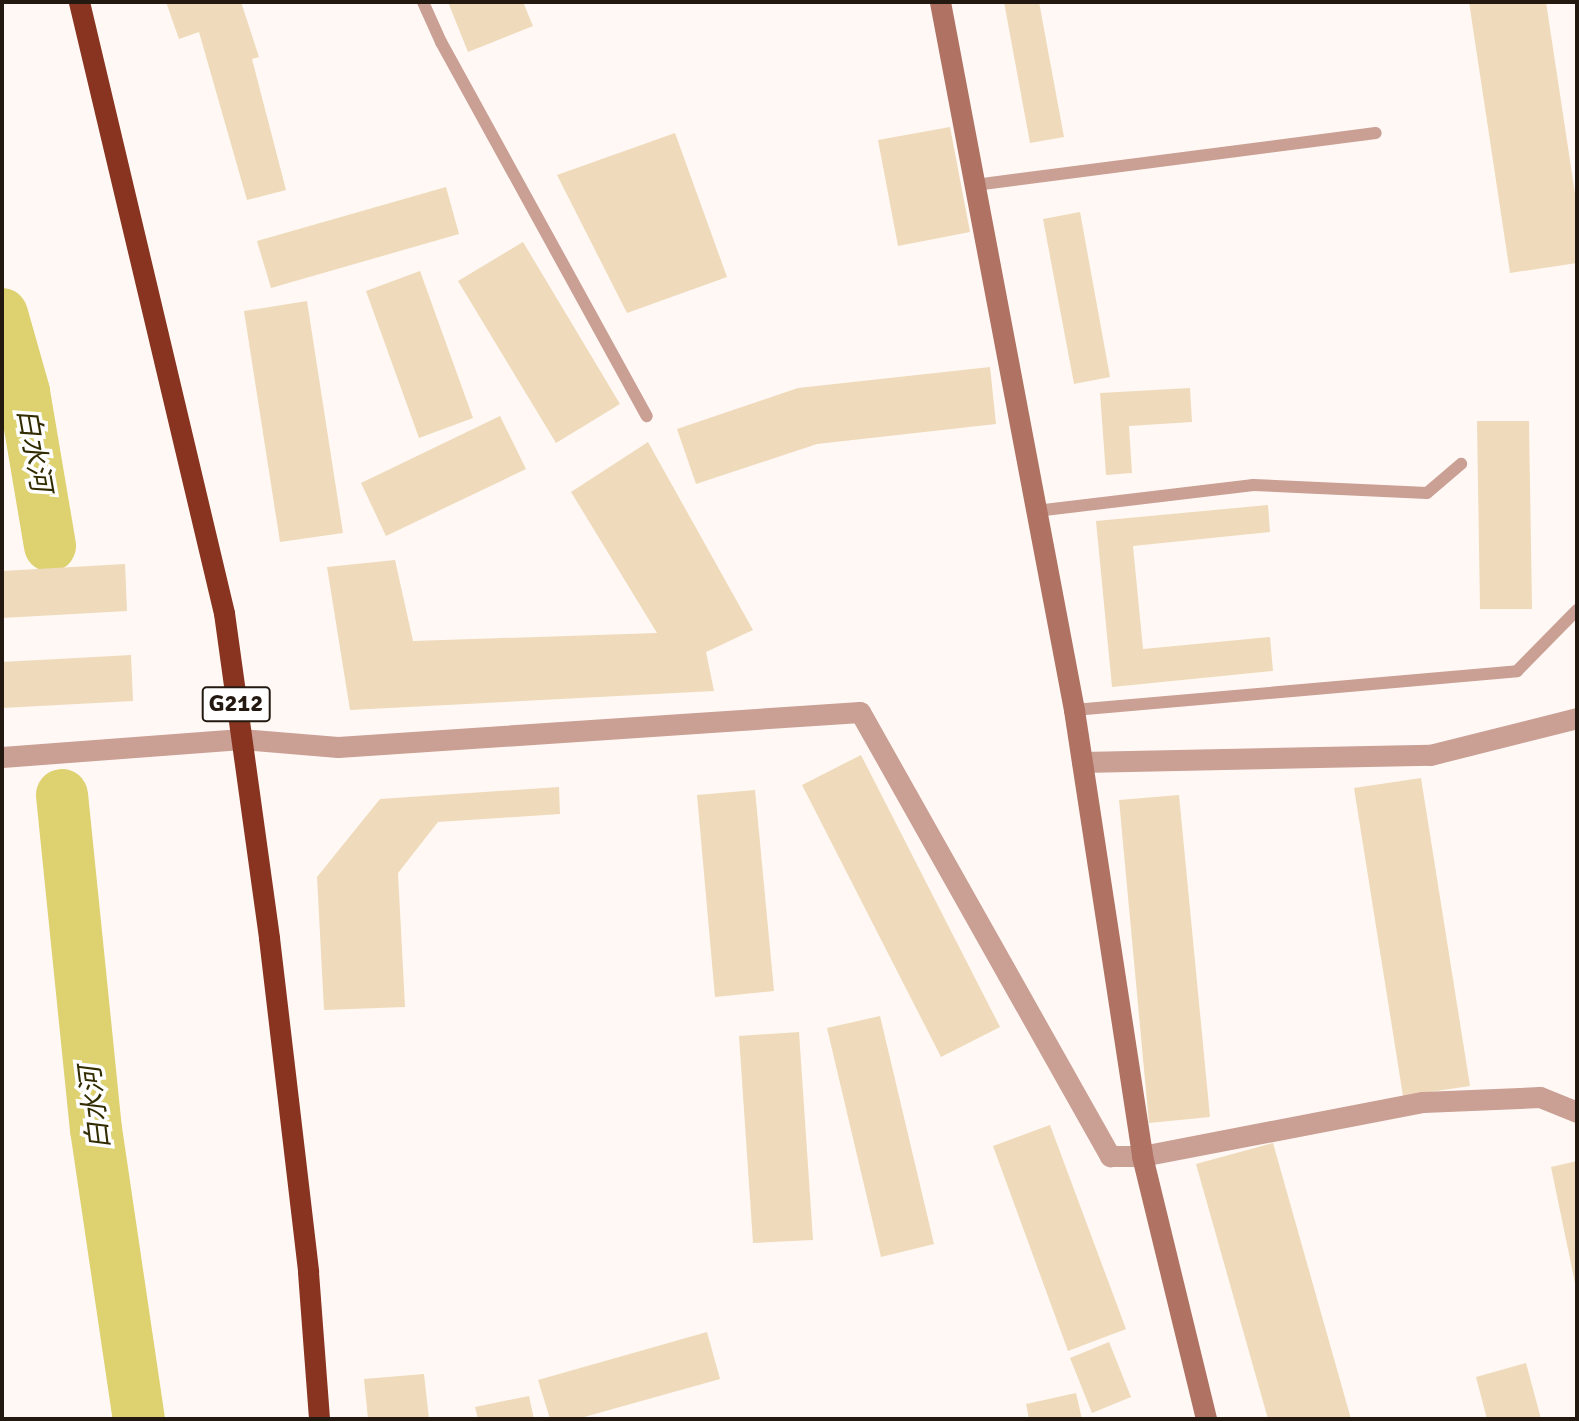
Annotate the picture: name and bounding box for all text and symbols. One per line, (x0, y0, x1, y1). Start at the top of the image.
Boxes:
water label: 白水河 (10, 406, 58, 494)
road number: G212 (201, 684, 271, 724)
water label: 白水河 (73, 1064, 117, 1152)

